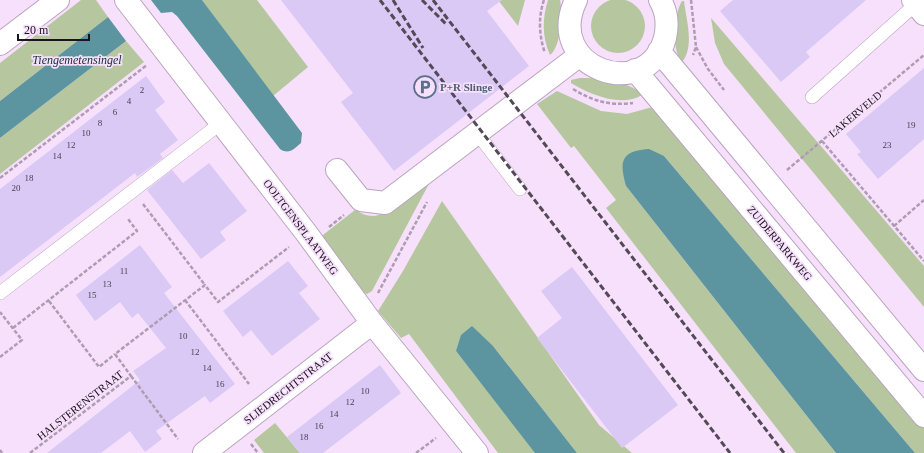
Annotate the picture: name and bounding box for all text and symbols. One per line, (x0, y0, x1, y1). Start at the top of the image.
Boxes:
scale bar (18, 16, 89, 42)
text: 20 m (24, 23, 49, 37)
water label: Tiengemetensingel (32, 53, 122, 67)
parking icon: P+R Slinge (412, 74, 438, 100)
place label: P+R Slinge (440, 81, 493, 93)
house number: 2 (140, 85, 144, 95)
street label: LAKERVELD (826, 88, 884, 140)
house number: 4 (127, 96, 132, 106)
house number: 6 (113, 107, 118, 117)
house number: 8 (98, 118, 103, 128)
house number: 19 (907, 120, 916, 130)
house number: 10 (82, 128, 91, 138)
house number: 12 (67, 140, 76, 150)
house number: 23 (883, 140, 892, 150)
house number: 14 (53, 151, 62, 161)
house number: 18 (25, 173, 34, 183)
street label: OOLTGENSPLAATWEG (261, 177, 341, 277)
house number: 20 (12, 183, 21, 193)
street label: ZUIDERPARKWEG (745, 203, 815, 283)
house number: 11 (120, 266, 128, 276)
house number: 13 (103, 279, 112, 289)
house number: 15 (88, 290, 97, 300)
house number: 10 (179, 331, 188, 341)
house number: 12 (191, 347, 200, 357)
street label: SLIEDRECHTSTRAAT (241, 350, 335, 426)
house number: 14 (203, 363, 212, 373)
street label: HALSTERENSTRAAT (35, 368, 126, 442)
house number: 16 (216, 379, 225, 389)
house number: 10 (361, 386, 370, 396)
house number: 12 (346, 397, 355, 407)
house number: 14 (330, 409, 339, 419)
house number: 16 (315, 421, 324, 431)
house number: 18 (300, 432, 309, 442)

